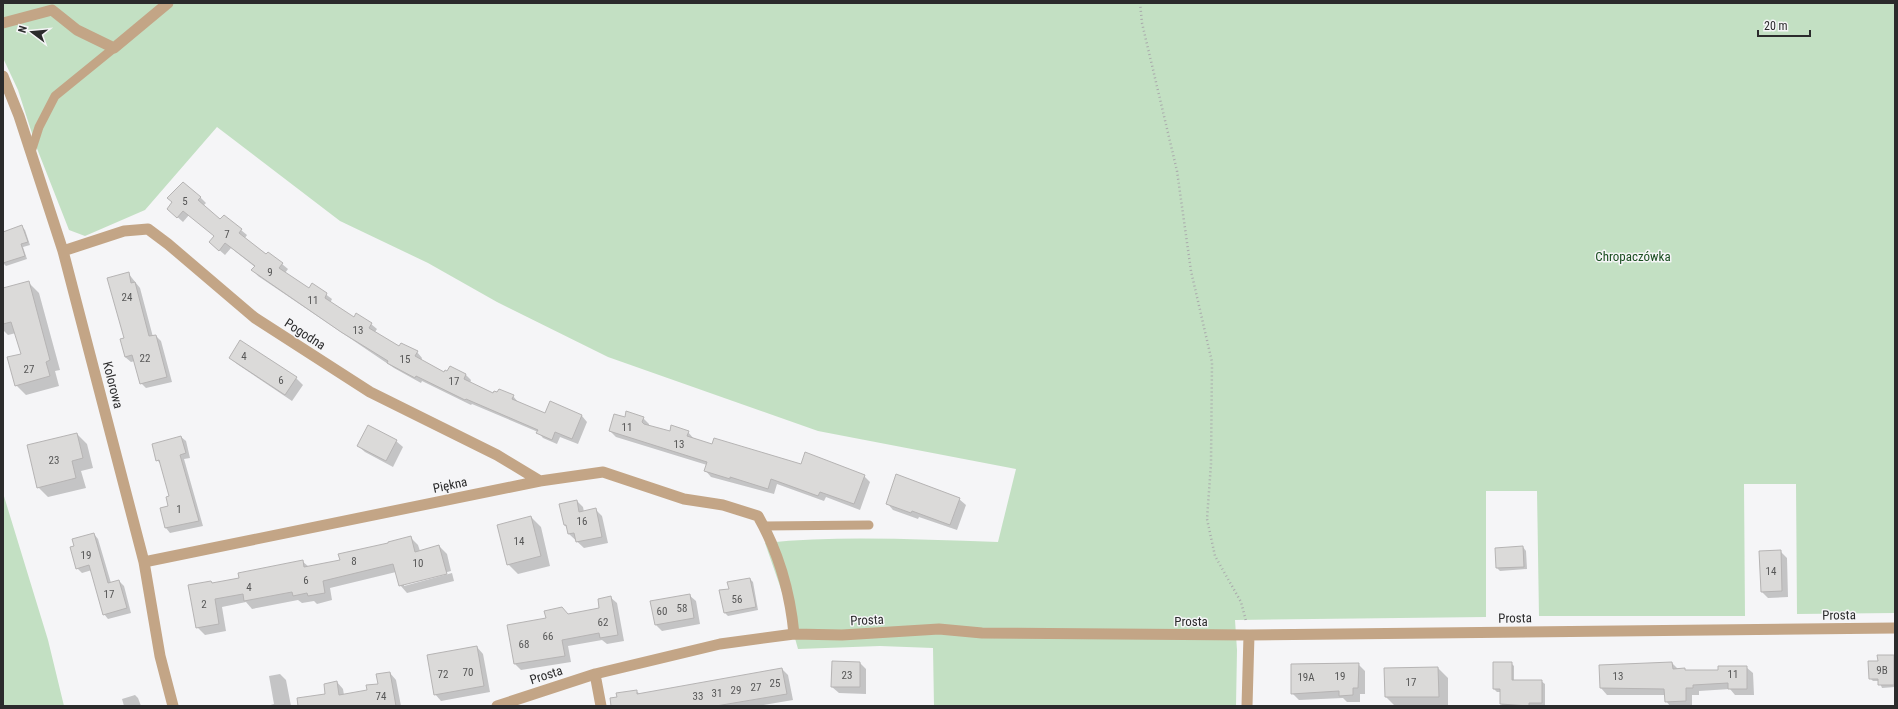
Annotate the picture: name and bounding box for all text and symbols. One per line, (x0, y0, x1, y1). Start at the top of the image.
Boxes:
north arrow (12, 12, 52, 52)
scale bar (1758, 12, 1810, 38)
text: 20 m (1764, 19, 1788, 33)
text: N (16, 24, 30, 34)
house number: 5 (182, 195, 188, 208)
house number: 7 (224, 228, 230, 241)
park label: Chropaczówka (1595, 249, 1671, 264)
house number: 9 (267, 266, 273, 279)
house number: 24 (122, 291, 133, 304)
house number: 11 (308, 294, 318, 307)
street label: Pogodna (282, 315, 328, 353)
house number: 13 (353, 324, 363, 337)
house number: 4 (241, 350, 247, 363)
house number: 22 (140, 352, 150, 365)
house number: 15 (400, 353, 410, 366)
street label: Kolorowa (100, 360, 126, 410)
house number: 27 (24, 363, 34, 376)
house number: 6 (278, 374, 284, 387)
house number: 17 (449, 375, 459, 388)
house number: 11 (622, 421, 632, 434)
house number: 13 (674, 438, 684, 451)
house number: 23 (49, 454, 59, 467)
street label: Piękna (431, 474, 469, 496)
house number: 1 (176, 503, 182, 516)
house number: 16 (577, 515, 587, 528)
house number: 14 (514, 535, 525, 548)
house number: 19 (81, 549, 91, 562)
house number: 8 (351, 555, 357, 568)
house number: 10 (413, 557, 423, 570)
house number: 14 (1766, 565, 1777, 578)
house number: 6 (303, 574, 309, 587)
house number: 4 (246, 581, 252, 594)
house number: 17 (104, 588, 114, 601)
house number: 56 (732, 593, 742, 606)
house number: 2 (201, 598, 207, 611)
house number: 58 (677, 602, 687, 615)
house number: 60 (657, 605, 667, 618)
street label: Prosta (1822, 607, 1856, 623)
street label: Prosta (1498, 610, 1532, 626)
street label: Prosta (850, 612, 884, 628)
street label: Prosta (1174, 614, 1208, 629)
house number: 62 (598, 616, 608, 629)
house number: 66 (543, 630, 553, 643)
house number: 68 (519, 638, 529, 651)
street label: Prosta (528, 663, 564, 687)
house number: 9B (1876, 664, 1888, 677)
house number: 70 (463, 666, 473, 679)
house number: 72 (438, 668, 448, 681)
house number: 11 (1728, 668, 1738, 681)
house number: 23 (842, 669, 852, 682)
house number: 19 (1335, 670, 1345, 683)
house number: 13 (1613, 670, 1623, 683)
house number: 19A (1297, 671, 1315, 684)
house number: 17 (1406, 676, 1416, 689)
house number: 25 (770, 677, 780, 690)
house number: 27 (751, 681, 761, 694)
house number: 29 (731, 684, 741, 697)
house number: 31 (712, 687, 722, 700)
house number: 74 (376, 690, 387, 703)
house number: 33 (693, 690, 703, 703)

